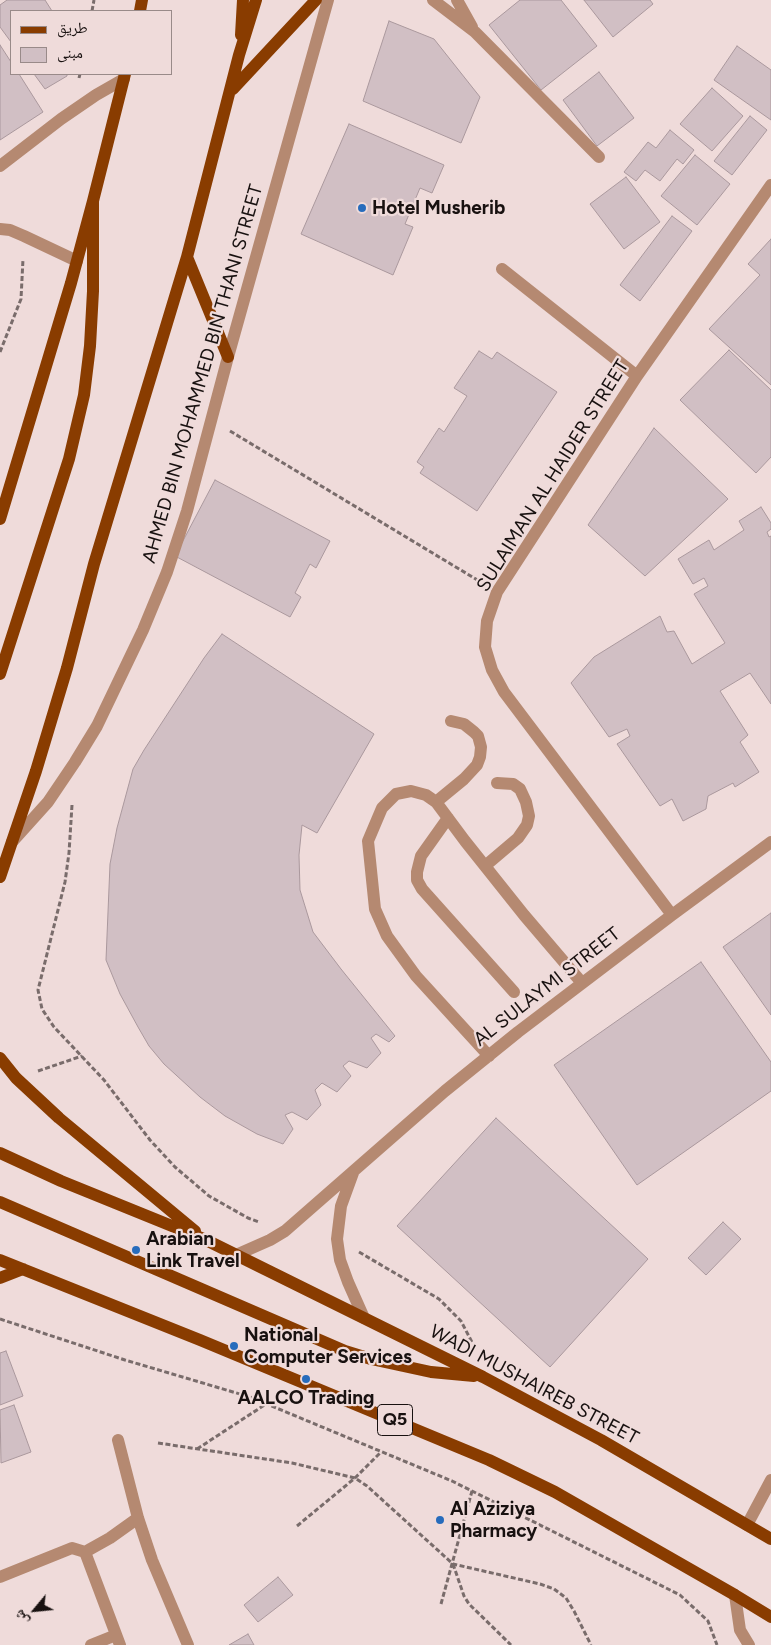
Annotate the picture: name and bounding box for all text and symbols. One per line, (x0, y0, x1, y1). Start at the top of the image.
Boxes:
legend (10, 10, 172, 75)
text: طريق (57, 19, 88, 37)
text: مبنى (57, 44, 83, 62)
street label: AHMED BIN MOHAMMED BIN THANI STREET (138, 182, 268, 566)
place label: Hotel Musherib (372, 197, 505, 219)
marker: Hotel Musherib (356, 202, 368, 214)
street label: SULAIMAN AL HAIDER STREET (472, 356, 634, 596)
street label: AL SULAYMI STREET (469, 923, 625, 1051)
place label: Arabian Link Travel (146, 1228, 240, 1272)
marker: Arabian Link Travel (130, 1244, 142, 1256)
street label: WADI MUSHAIREB STREET (426, 1320, 642, 1450)
place label: National Computer Services (244, 1324, 412, 1368)
marker: National Computer Services (228, 1340, 240, 1352)
marker: AALCO Trading (300, 1373, 312, 1385)
place label: AALCO Trading (238, 1387, 374, 1409)
road number: Q5 (378, 1404, 412, 1436)
place label: Al Aziziya Pharmacy (450, 1498, 537, 1542)
marker: Al Aziziya Pharmacy (434, 1514, 446, 1526)
north arrow (10, 1585, 60, 1635)
text: ش (10, 1607, 32, 1628)

